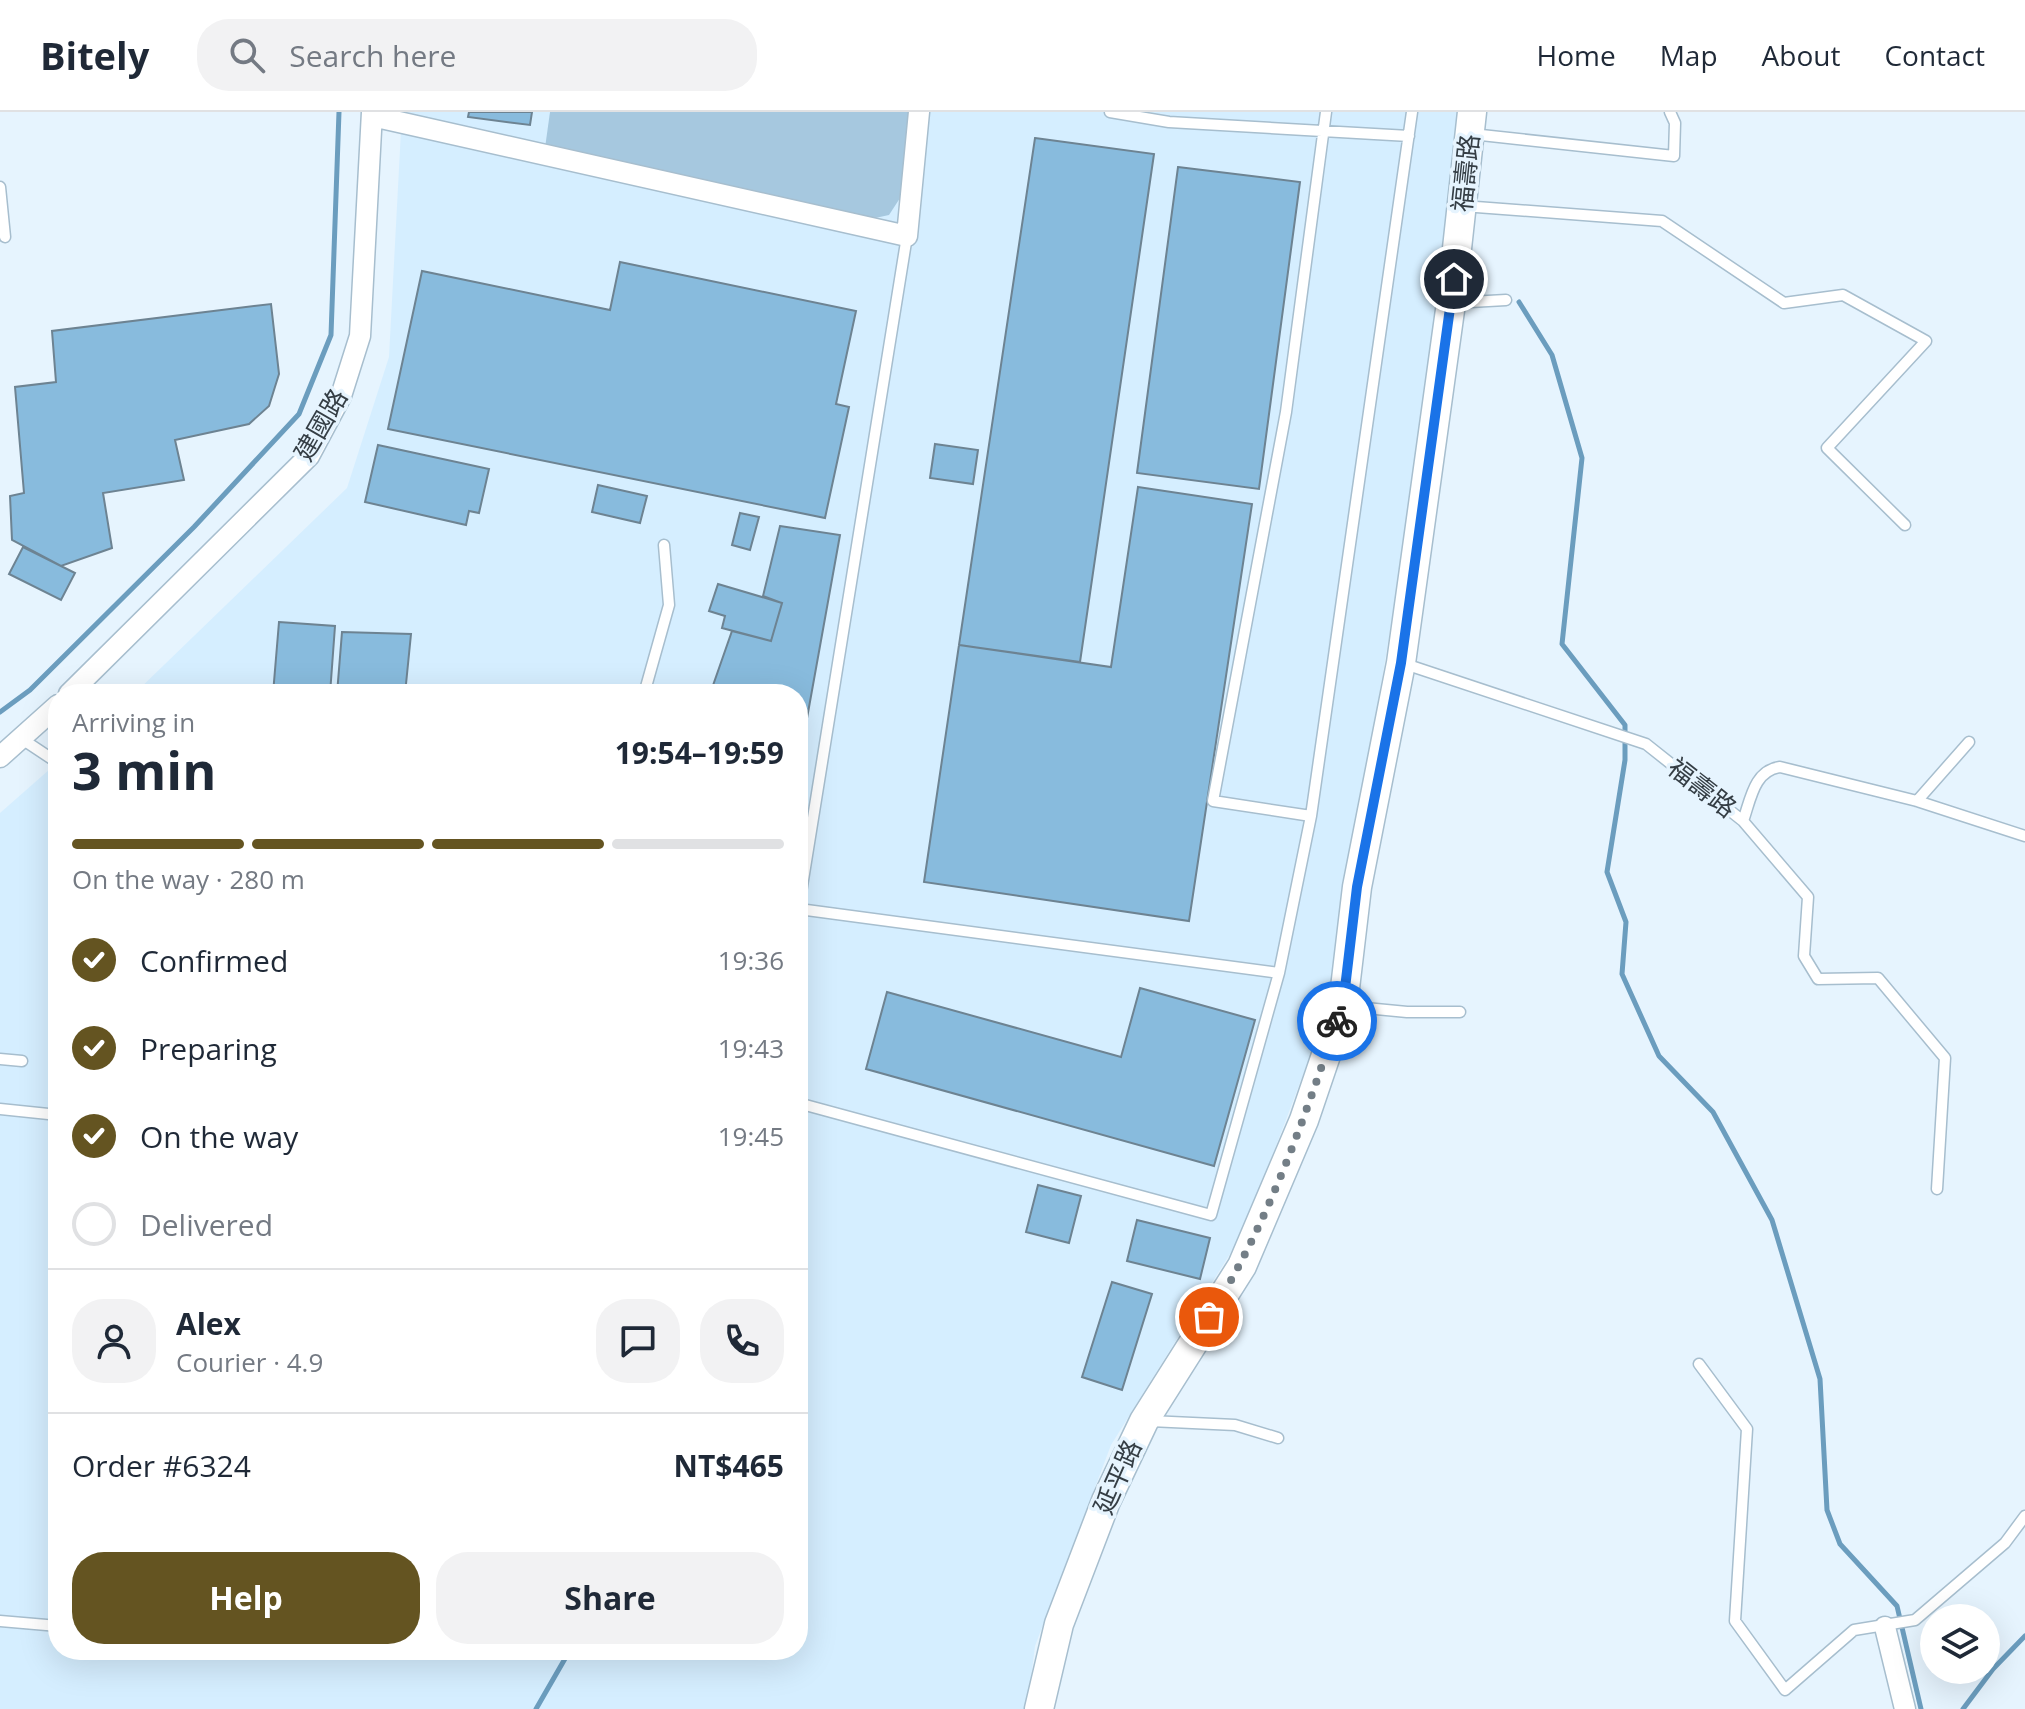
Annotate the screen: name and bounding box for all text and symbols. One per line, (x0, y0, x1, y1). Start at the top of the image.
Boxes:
search box (197, 19, 757, 91)
text: Bitely (40, 29, 149, 81)
icon: search (225, 33, 269, 77)
text: Search here (289, 35, 456, 76)
text: Home (1537, 36, 1616, 74)
text: Map (1660, 36, 1718, 74)
text: About (1762, 36, 1840, 74)
text: Contact (1884, 36, 1985, 74)
street label: 福壽路 (1443, 132, 1487, 214)
pin (1420, 245, 1488, 313)
icon: home (1432, 257, 1476, 301)
street label: 建國路 (285, 382, 355, 467)
text: Arriving in (72, 704, 195, 740)
text: 19:54–19:59 (615, 732, 784, 773)
text: 3 min (72, 734, 216, 805)
street label: 福壽路 (1661, 749, 1744, 825)
text: On the way · 280 m (72, 861, 305, 897)
icon: check (72, 938, 116, 982)
text: Confirmed (140, 940, 288, 981)
text: 19:36 (718, 942, 784, 978)
courier (1297, 981, 1377, 1061)
icon: bike (1315, 999, 1359, 1043)
icon: check (72, 1026, 116, 1070)
text: Preparing (140, 1028, 277, 1069)
text: 19:43 (718, 1030, 784, 1066)
icon: check (72, 1114, 116, 1158)
text: On the way (140, 1116, 298, 1157)
text: 19:45 (718, 1118, 784, 1154)
text: Delivered (140, 1204, 273, 1245)
pin (1175, 1283, 1243, 1351)
icon: bag (1187, 1295, 1231, 1339)
button: person (72, 1299, 156, 1383)
button: chat (596, 1299, 680, 1383)
button: phone (700, 1299, 784, 1383)
text: Alex (176, 1303, 241, 1344)
text: Courier · 4.9 (176, 1344, 323, 1380)
street label: 延平路 (1085, 1434, 1149, 1520)
text: Order #6324 (72, 1445, 251, 1486)
text: NT$465 (674, 1445, 784, 1486)
button: Help (72, 1552, 420, 1644)
button: Share (436, 1552, 784, 1644)
map controls (1920, 1604, 2000, 1684)
button: layers (1920, 1604, 2000, 1684)

